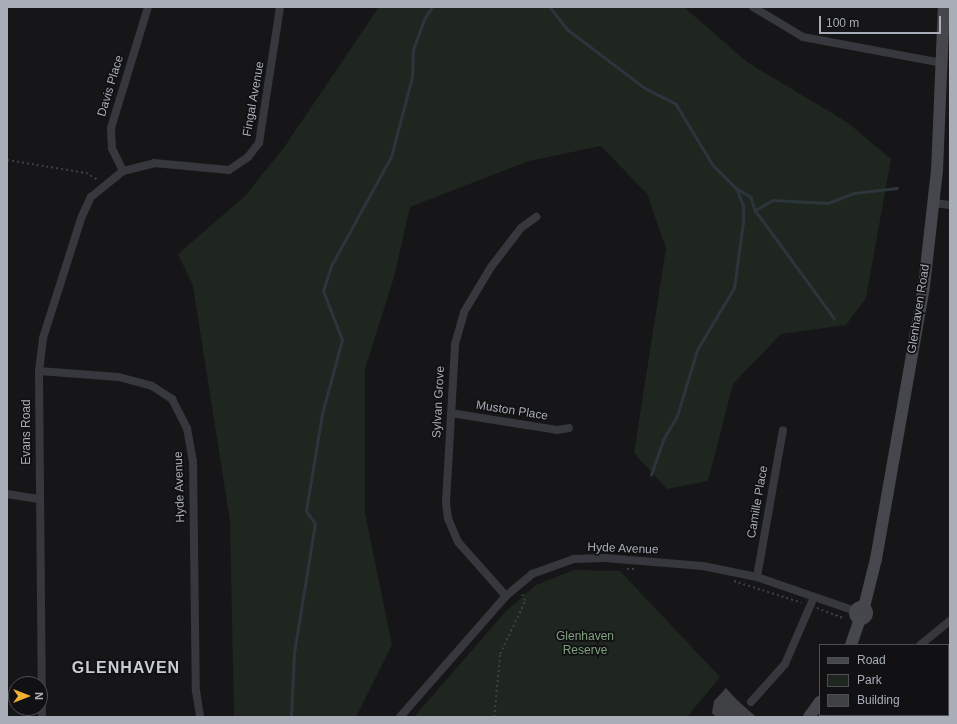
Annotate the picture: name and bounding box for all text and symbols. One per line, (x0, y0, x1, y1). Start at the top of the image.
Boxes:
scale bar (821, 8, 943, 34)
text: 100 m (826, 16, 859, 30)
street label: Davis Place (95, 54, 127, 118)
street label: Fingal Avenue (240, 60, 268, 138)
street label: Glenhaven Road (905, 263, 933, 355)
street label: Sylvan Grove (430, 366, 448, 438)
street label: Muston Place (475, 398, 549, 424)
street label: Evans Road (20, 399, 34, 465)
street label: Hyde Avenue (172, 451, 188, 523)
street label: Camille Place (745, 465, 771, 539)
street label: Hyde Avenue (587, 541, 659, 557)
park label: Glenhaven Reserve (556, 630, 614, 658)
legend (819, 644, 949, 716)
text: Road (857, 653, 886, 667)
district label: GLENHAVEN (72, 658, 180, 678)
text: Park (857, 673, 882, 687)
north arrow (8, 676, 48, 716)
text: N (33, 692, 45, 700)
text: Building (857, 693, 900, 707)

